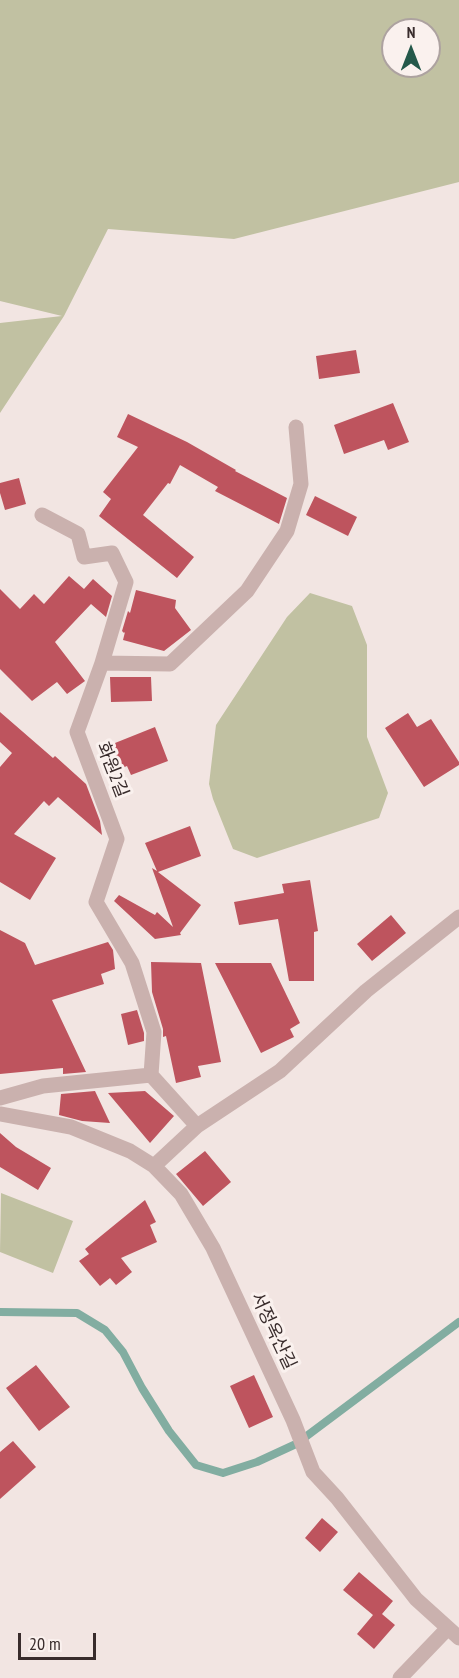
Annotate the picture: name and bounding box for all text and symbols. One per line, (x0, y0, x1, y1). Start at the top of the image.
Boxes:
north arrow (381, 18, 441, 78)
text: N (407, 22, 415, 42)
street label: 화원2길 (92, 739, 132, 801)
street label: 서정옥산길 (246, 1289, 300, 1373)
scale bar (21, 1621, 99, 1659)
text: 20 m (29, 1632, 61, 1655)

